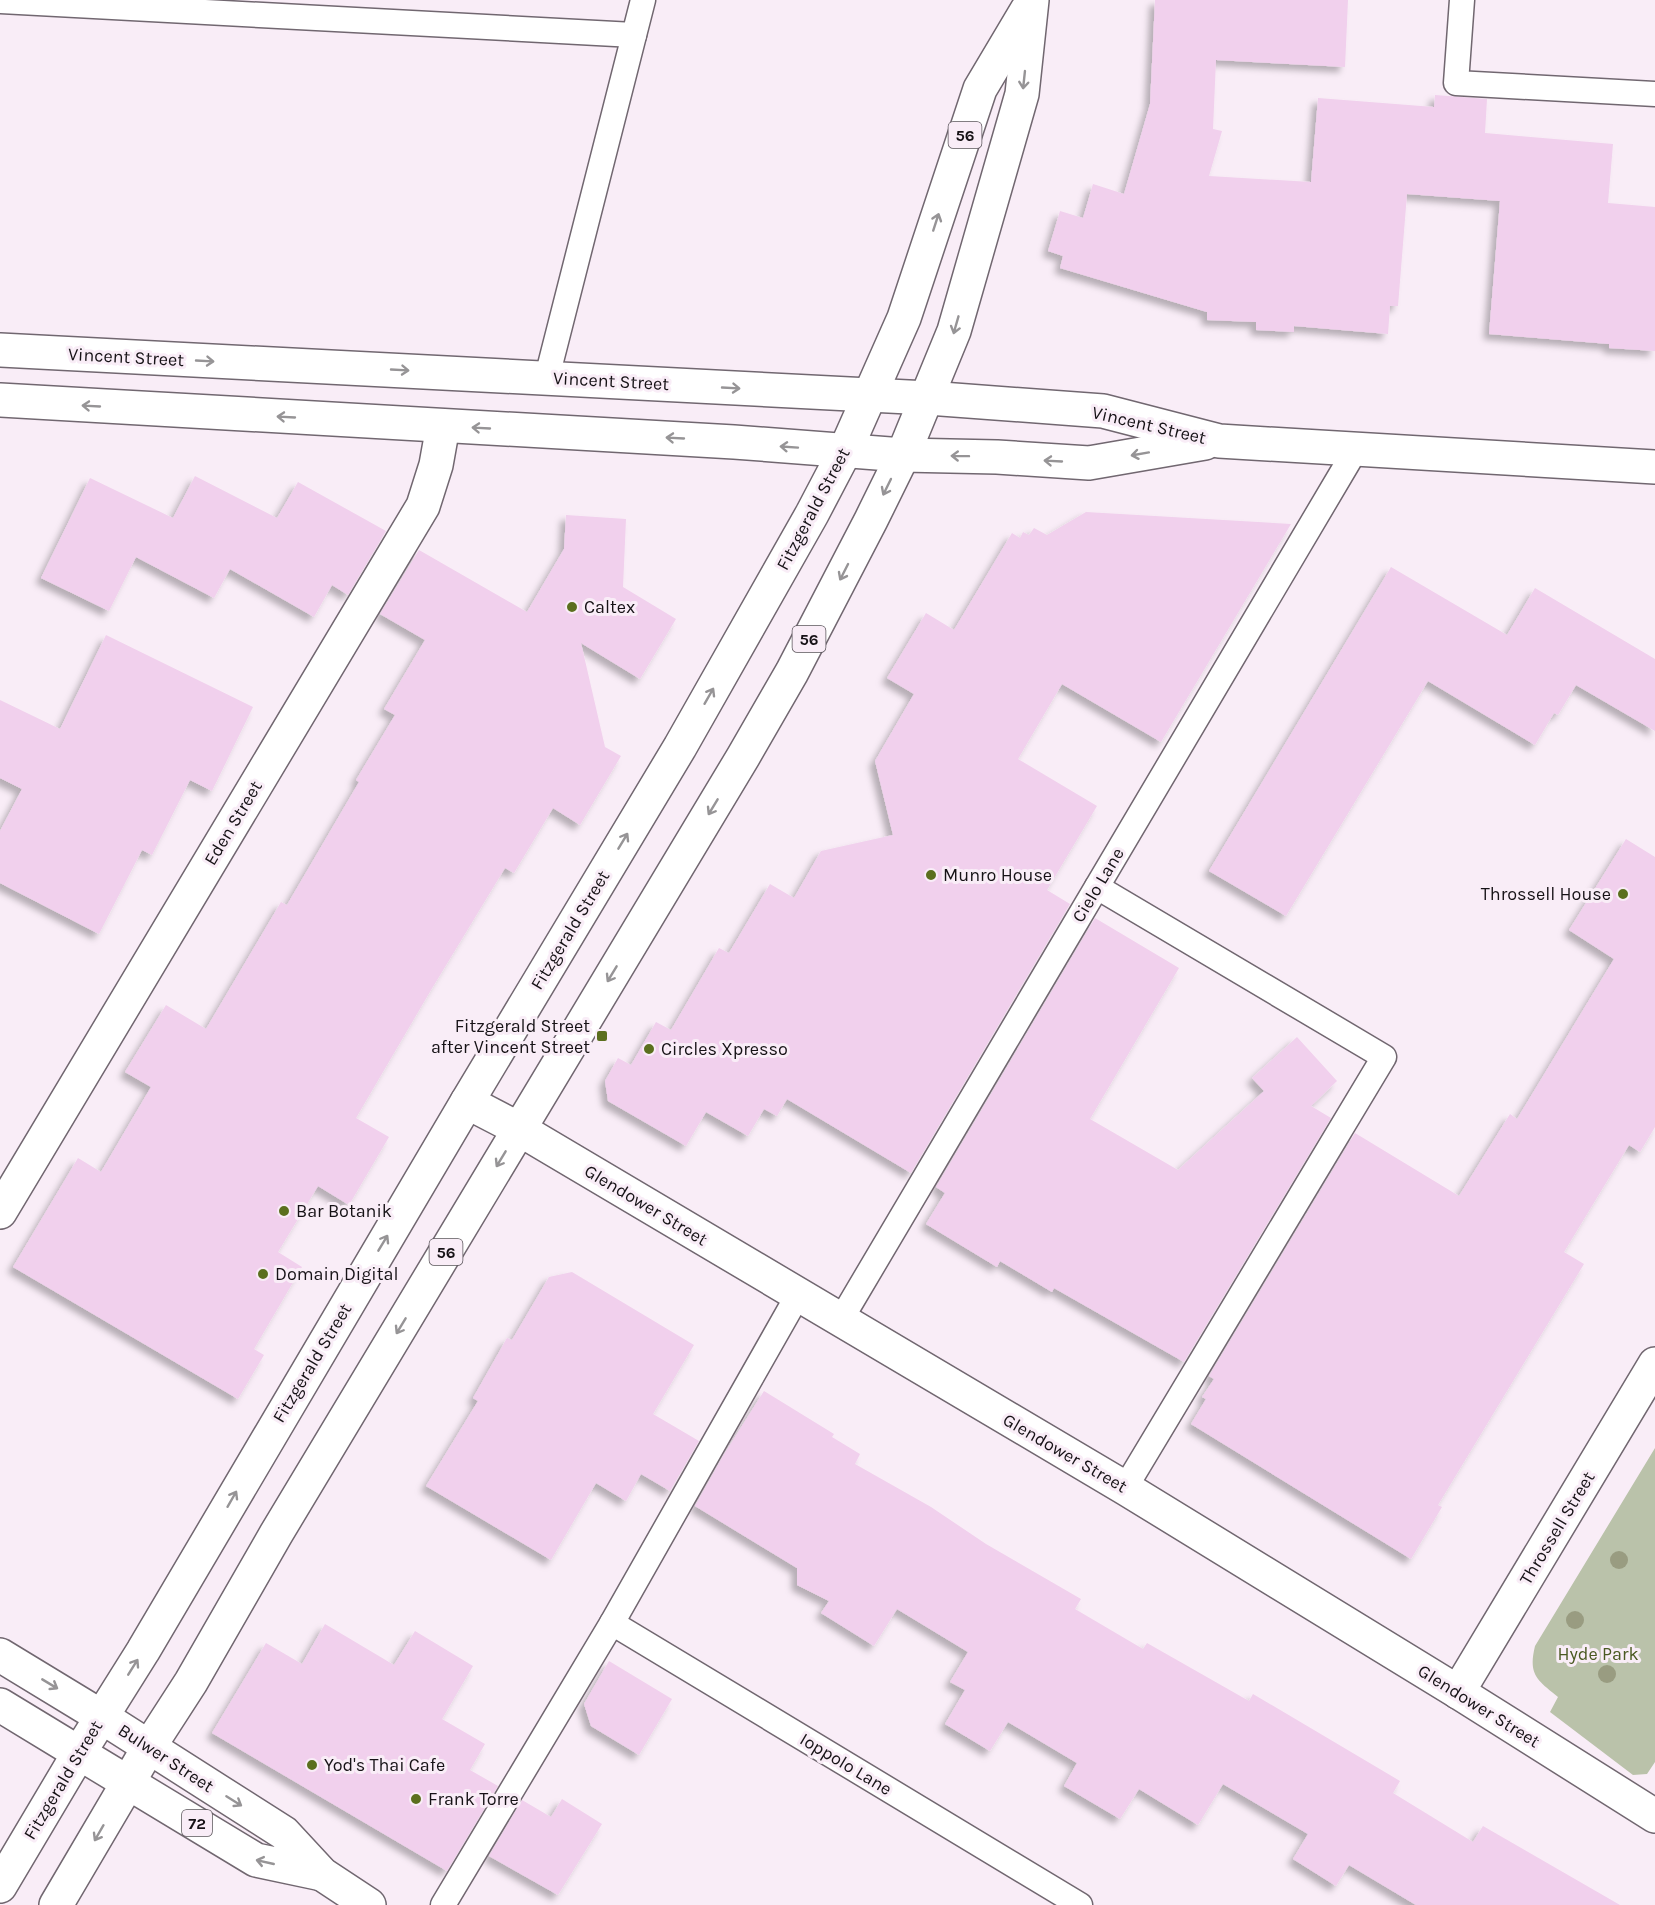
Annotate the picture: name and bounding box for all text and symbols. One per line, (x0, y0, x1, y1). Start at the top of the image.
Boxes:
one-way arrow (1018, 70, 1029, 89)
road number: 56 (948, 122, 982, 148)
one-way arrow (931, 213, 942, 232)
one-way arrow (950, 315, 961, 334)
street label: Vincent Street (67, 343, 185, 371)
one-way arrow (195, 355, 215, 366)
one-way arrow (390, 365, 409, 376)
street label: Vincent Street (552, 367, 670, 395)
one-way arrow (721, 382, 741, 393)
one-way arrow (82, 400, 102, 411)
street label: Vincent Street (1090, 401, 1208, 449)
one-way arrow (277, 411, 297, 422)
one-way arrow (471, 422, 491, 433)
one-way arrow (666, 433, 686, 444)
one-way arrow (780, 441, 800, 452)
street label: Fitzgerald Street (772, 444, 855, 574)
one-way arrow (1131, 449, 1151, 460)
one-way arrow (951, 450, 971, 462)
one-way arrow (1044, 455, 1064, 466)
one-way arrow (881, 478, 893, 496)
one-way arrow (838, 562, 849, 580)
place label: Caltex (584, 596, 635, 618)
marker: Caltex (565, 600, 579, 614)
road number: 56 (792, 626, 826, 652)
one-way arrow (703, 688, 715, 705)
street label: Eden Street (199, 777, 267, 869)
one-way arrow (706, 798, 718, 815)
one-way arrow (618, 833, 630, 850)
street label: Cielo Lane (1067, 844, 1129, 926)
place label: Munro House (943, 864, 1052, 886)
street label: Fitzgerald Street (526, 866, 614, 994)
marker: Munro House (924, 868, 938, 882)
place label: Throssell House (1481, 883, 1611, 905)
marker: Throssell House (1616, 887, 1630, 901)
one-way arrow (606, 965, 618, 982)
place label: Fitzgerald Street after Vincent Street (431, 1015, 590, 1058)
marker: Fitzgerald Street after Vincent Street (595, 1029, 609, 1043)
place label: Circles Xpresso (661, 1038, 788, 1060)
marker: Circles Xpresso (642, 1042, 656, 1056)
one-way arrow (495, 1150, 507, 1167)
street label: Glendower Street (580, 1160, 712, 1251)
place label: Bar Botanik (296, 1200, 392, 1222)
marker: Bar Botanik (277, 1204, 291, 1218)
one-way arrow (378, 1235, 390, 1252)
road number: 56 (430, 1239, 462, 1265)
place label: Domain Digital (275, 1263, 398, 1285)
marker: Domain Digital (256, 1267, 270, 1281)
street label: Fitzgerald Street (268, 1299, 356, 1427)
one-way arrow (395, 1317, 407, 1334)
street label: Glendower Street (999, 1409, 1131, 1498)
street label: Throssell Street (1515, 1467, 1600, 1589)
one-way arrow (227, 1491, 239, 1508)
park label: Hyde Park (1557, 1643, 1639, 1665)
one-way arrow (127, 1659, 139, 1676)
street label: Glendower Street (1414, 1660, 1544, 1752)
one-way arrow (41, 1679, 59, 1690)
street label: Fitzgerald Street (19, 1716, 107, 1844)
street label: Bulwer Street (114, 1719, 218, 1797)
street label: Ioppolo Lane (796, 1728, 896, 1800)
place label: Yod's Thai Cafe (324, 1754, 445, 1776)
marker: Yod's Thai Cafe (305, 1758, 319, 1772)
place label: Frank Torre (428, 1788, 519, 1810)
marker: Frank Torre (409, 1792, 423, 1806)
one-way arrow (225, 1795, 242, 1807)
road number: 72 (182, 1810, 212, 1836)
one-way arrow (92, 1824, 104, 1841)
one-way arrow (256, 1855, 275, 1867)

